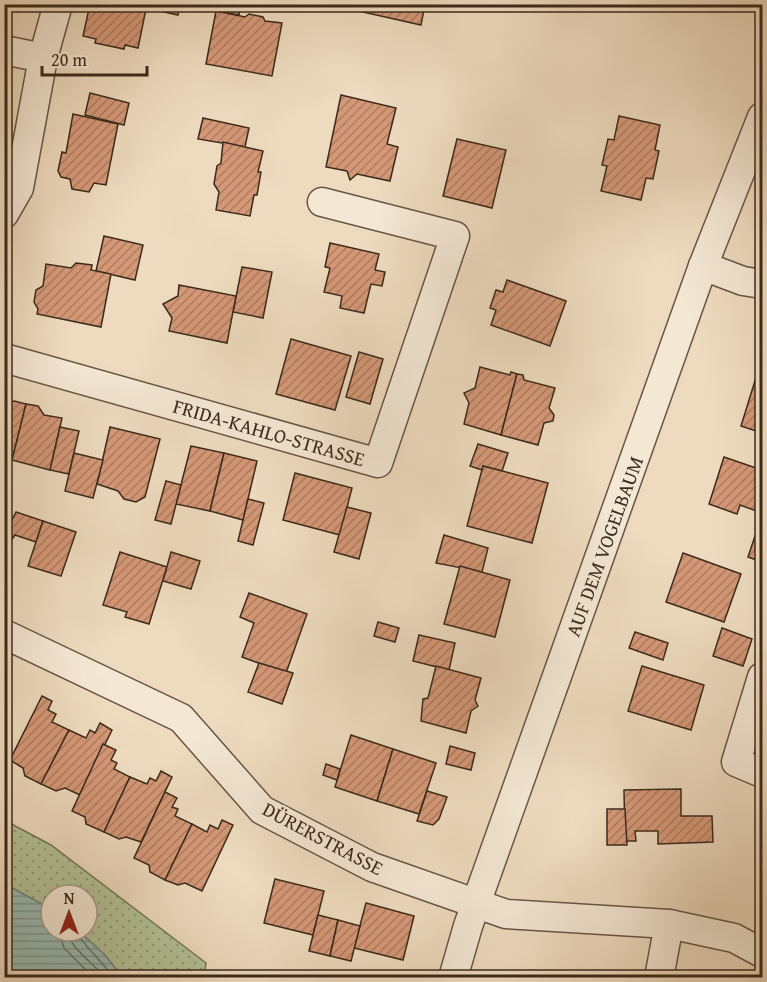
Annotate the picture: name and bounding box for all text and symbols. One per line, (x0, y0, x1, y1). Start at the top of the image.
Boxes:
scale bar (42, 39, 147, 77)
text: 20 m (51, 46, 87, 73)
street label: FRIDA-KAHLO-STRASSE (170, 391, 368, 473)
street label: AUF DEM VOGELBAUM (558, 452, 650, 640)
street label: DÜRERSTRASSE (258, 794, 388, 882)
north arrow (39, 883, 99, 943)
text: N (64, 886, 75, 910)

